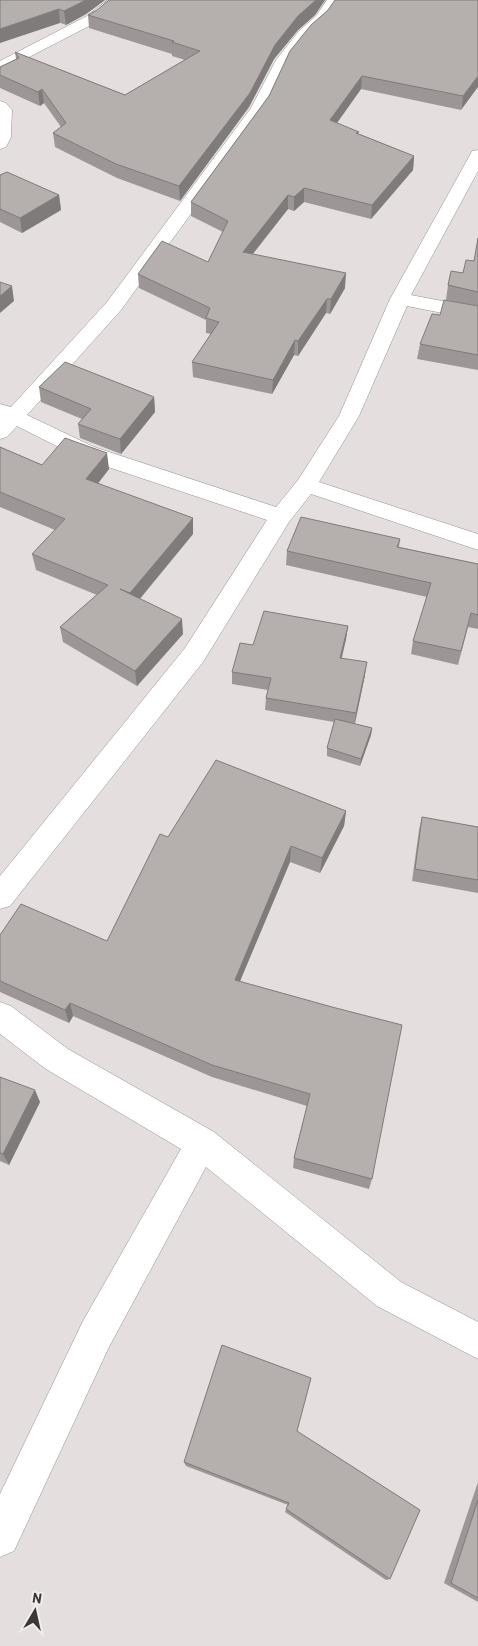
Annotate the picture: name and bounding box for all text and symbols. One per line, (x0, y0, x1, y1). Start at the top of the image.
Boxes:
north arrow (10, 1586, 60, 1636)
text: N (31, 1589, 43, 1607)

